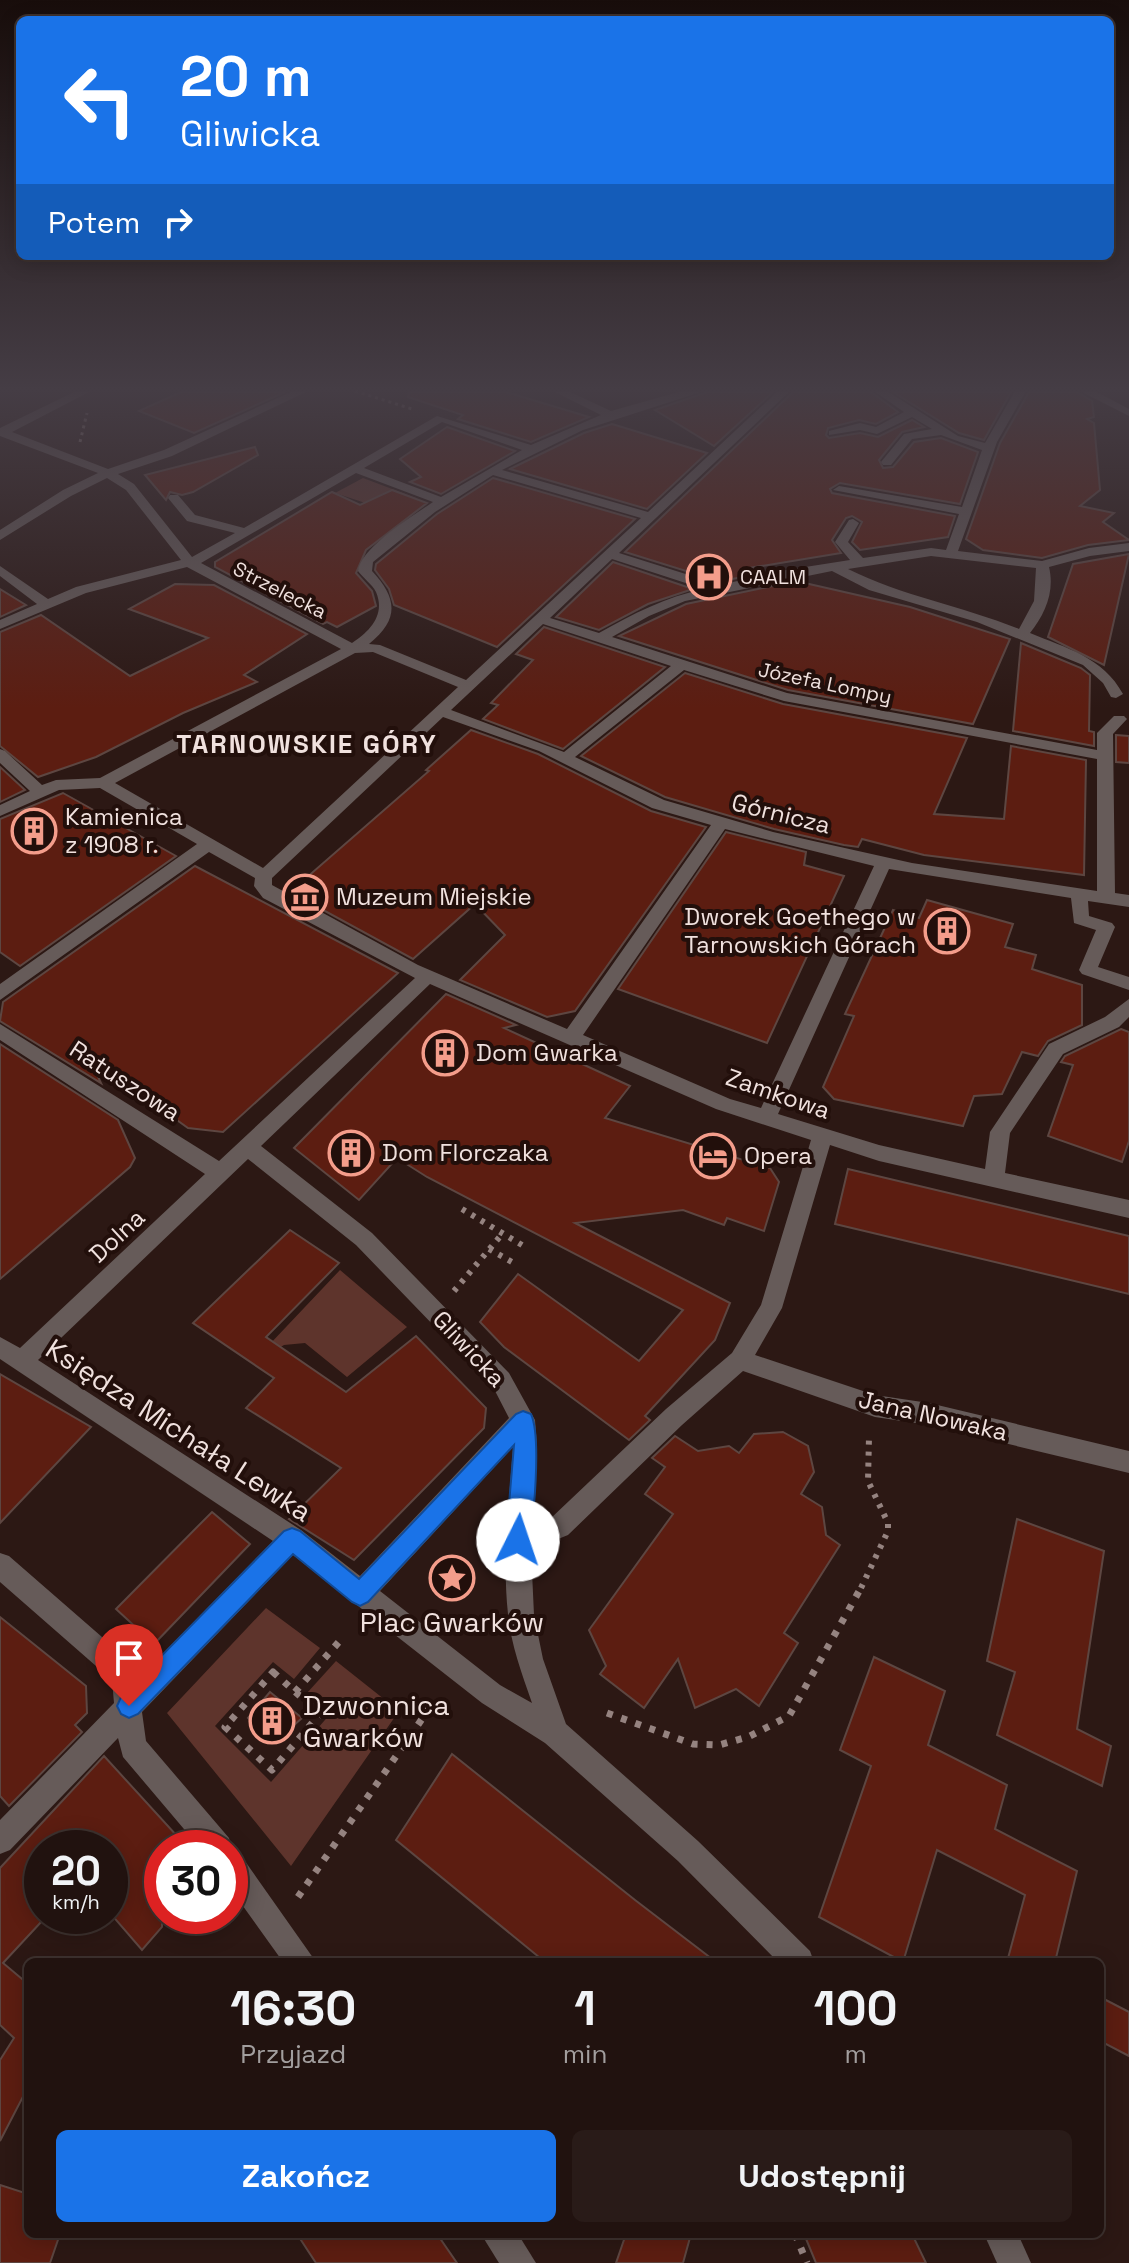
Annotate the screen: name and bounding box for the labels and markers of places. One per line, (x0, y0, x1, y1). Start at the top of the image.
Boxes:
hospital icon: CAALM (685, 553, 733, 601)
place label: CAALM (740, 564, 806, 590)
place label: Kamienica z 1908 r. (65, 801, 183, 860)
building icon: Kamienica z 1908 r. (10, 807, 58, 855)
museum icon: Muzeum Miejskie (281, 873, 329, 921)
place label: Muzeum Miejskie (336, 881, 532, 912)
place label: Dworek Goethego w Tarnowskich Górach (684, 901, 916, 960)
building icon: Dworek Goethego w Tarnowskich Górach (923, 907, 971, 955)
building icon: Dom Gwarka (421, 1029, 469, 1077)
place label: Dom Gwarka (476, 1037, 618, 1068)
building icon: Dom Florczaka (327, 1129, 375, 1177)
hotel icon: Opera (689, 1132, 737, 1180)
place label: Dom Florczaka (382, 1137, 549, 1168)
place label: Opera (744, 1140, 812, 1171)
place icon: Plac Gwarków (428, 1554, 476, 1602)
place label: Plac Gwarków (360, 1604, 544, 1640)
pin (95, 1624, 163, 1706)
place label: Dzwonnica Gwarków (303, 1687, 450, 1755)
building icon: Dzwonnica Gwarków (248, 1697, 296, 1745)

